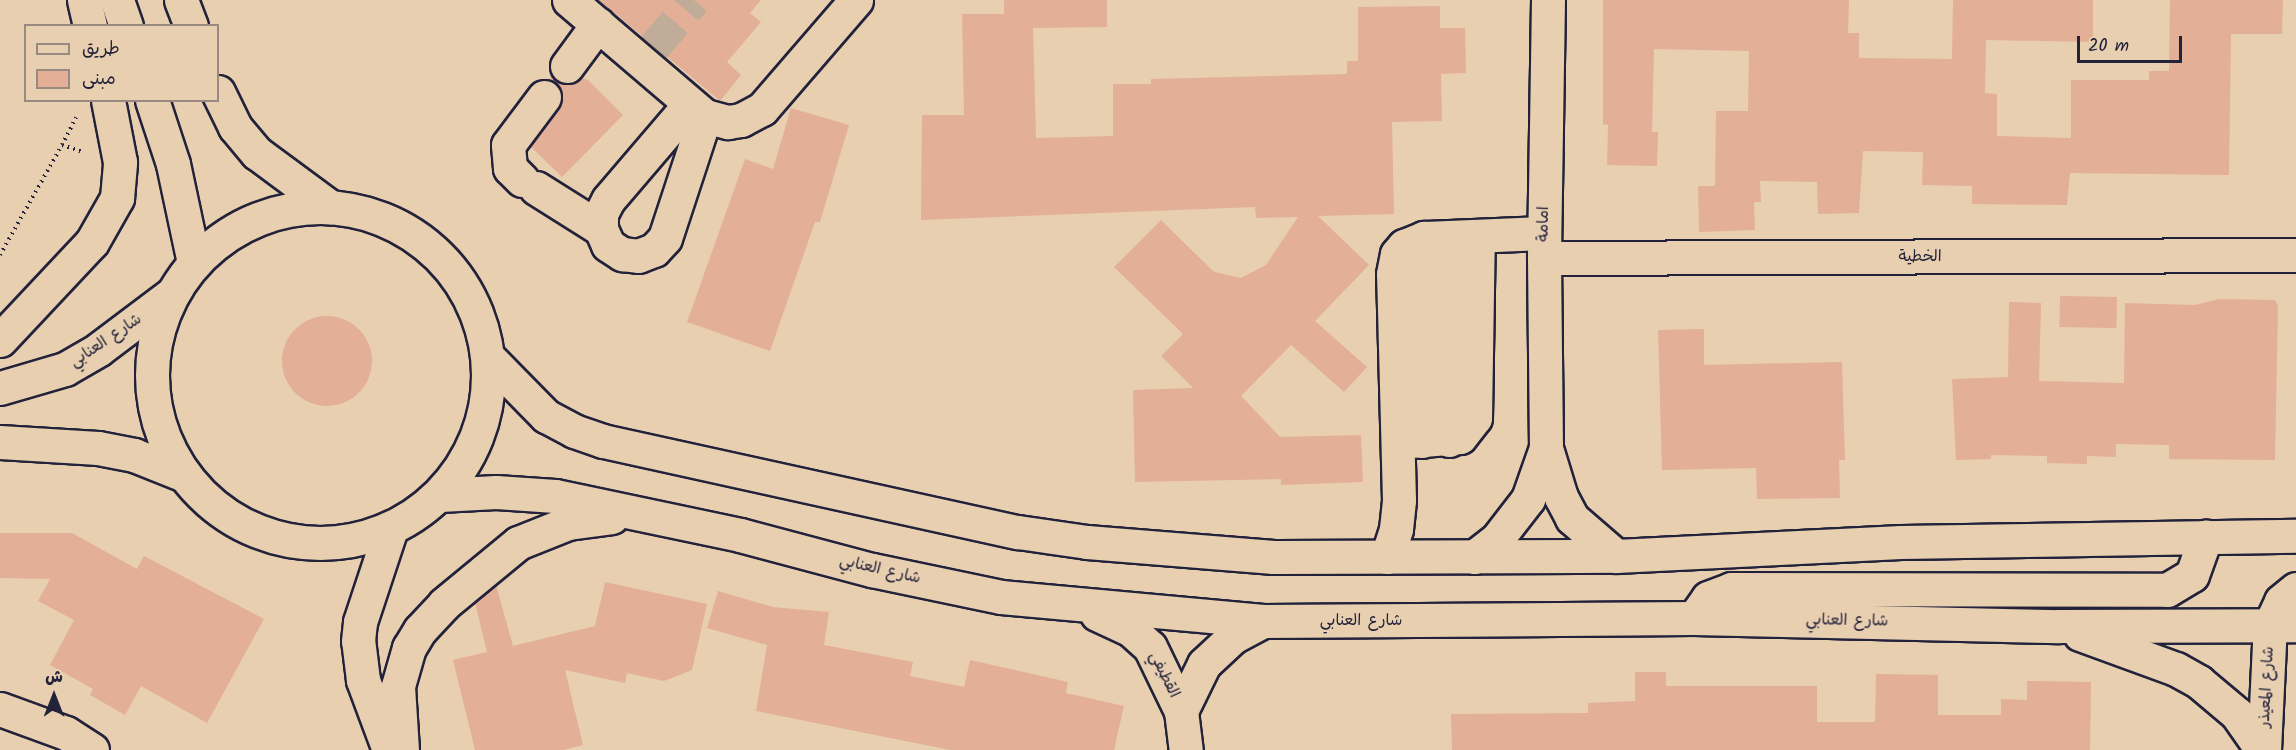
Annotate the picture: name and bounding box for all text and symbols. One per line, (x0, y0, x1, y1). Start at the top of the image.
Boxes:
legend (24, 24, 219, 102)
scale bar (2080, 24, 2185, 62)
text: 20 m (2088, 32, 2129, 61)
text: طريق (82, 35, 120, 64)
text: مبنى (82, 65, 116, 94)
street label: امامة (1534, 206, 1554, 242)
street label: الخطية (1898, 247, 1942, 267)
street label: شارع العنابي (66, 310, 146, 372)
street label: شارع العنابي (838, 551, 922, 589)
street label: شارع العنابي (1320, 611, 1402, 631)
street label: شارع العنابي (1805, 611, 1889, 631)
street label: شارع المعيذر (2255, 646, 2279, 728)
street label: القطيفي (1145, 649, 1183, 701)
text: ش (45, 665, 63, 690)
north arrow (24, 666, 84, 726)

